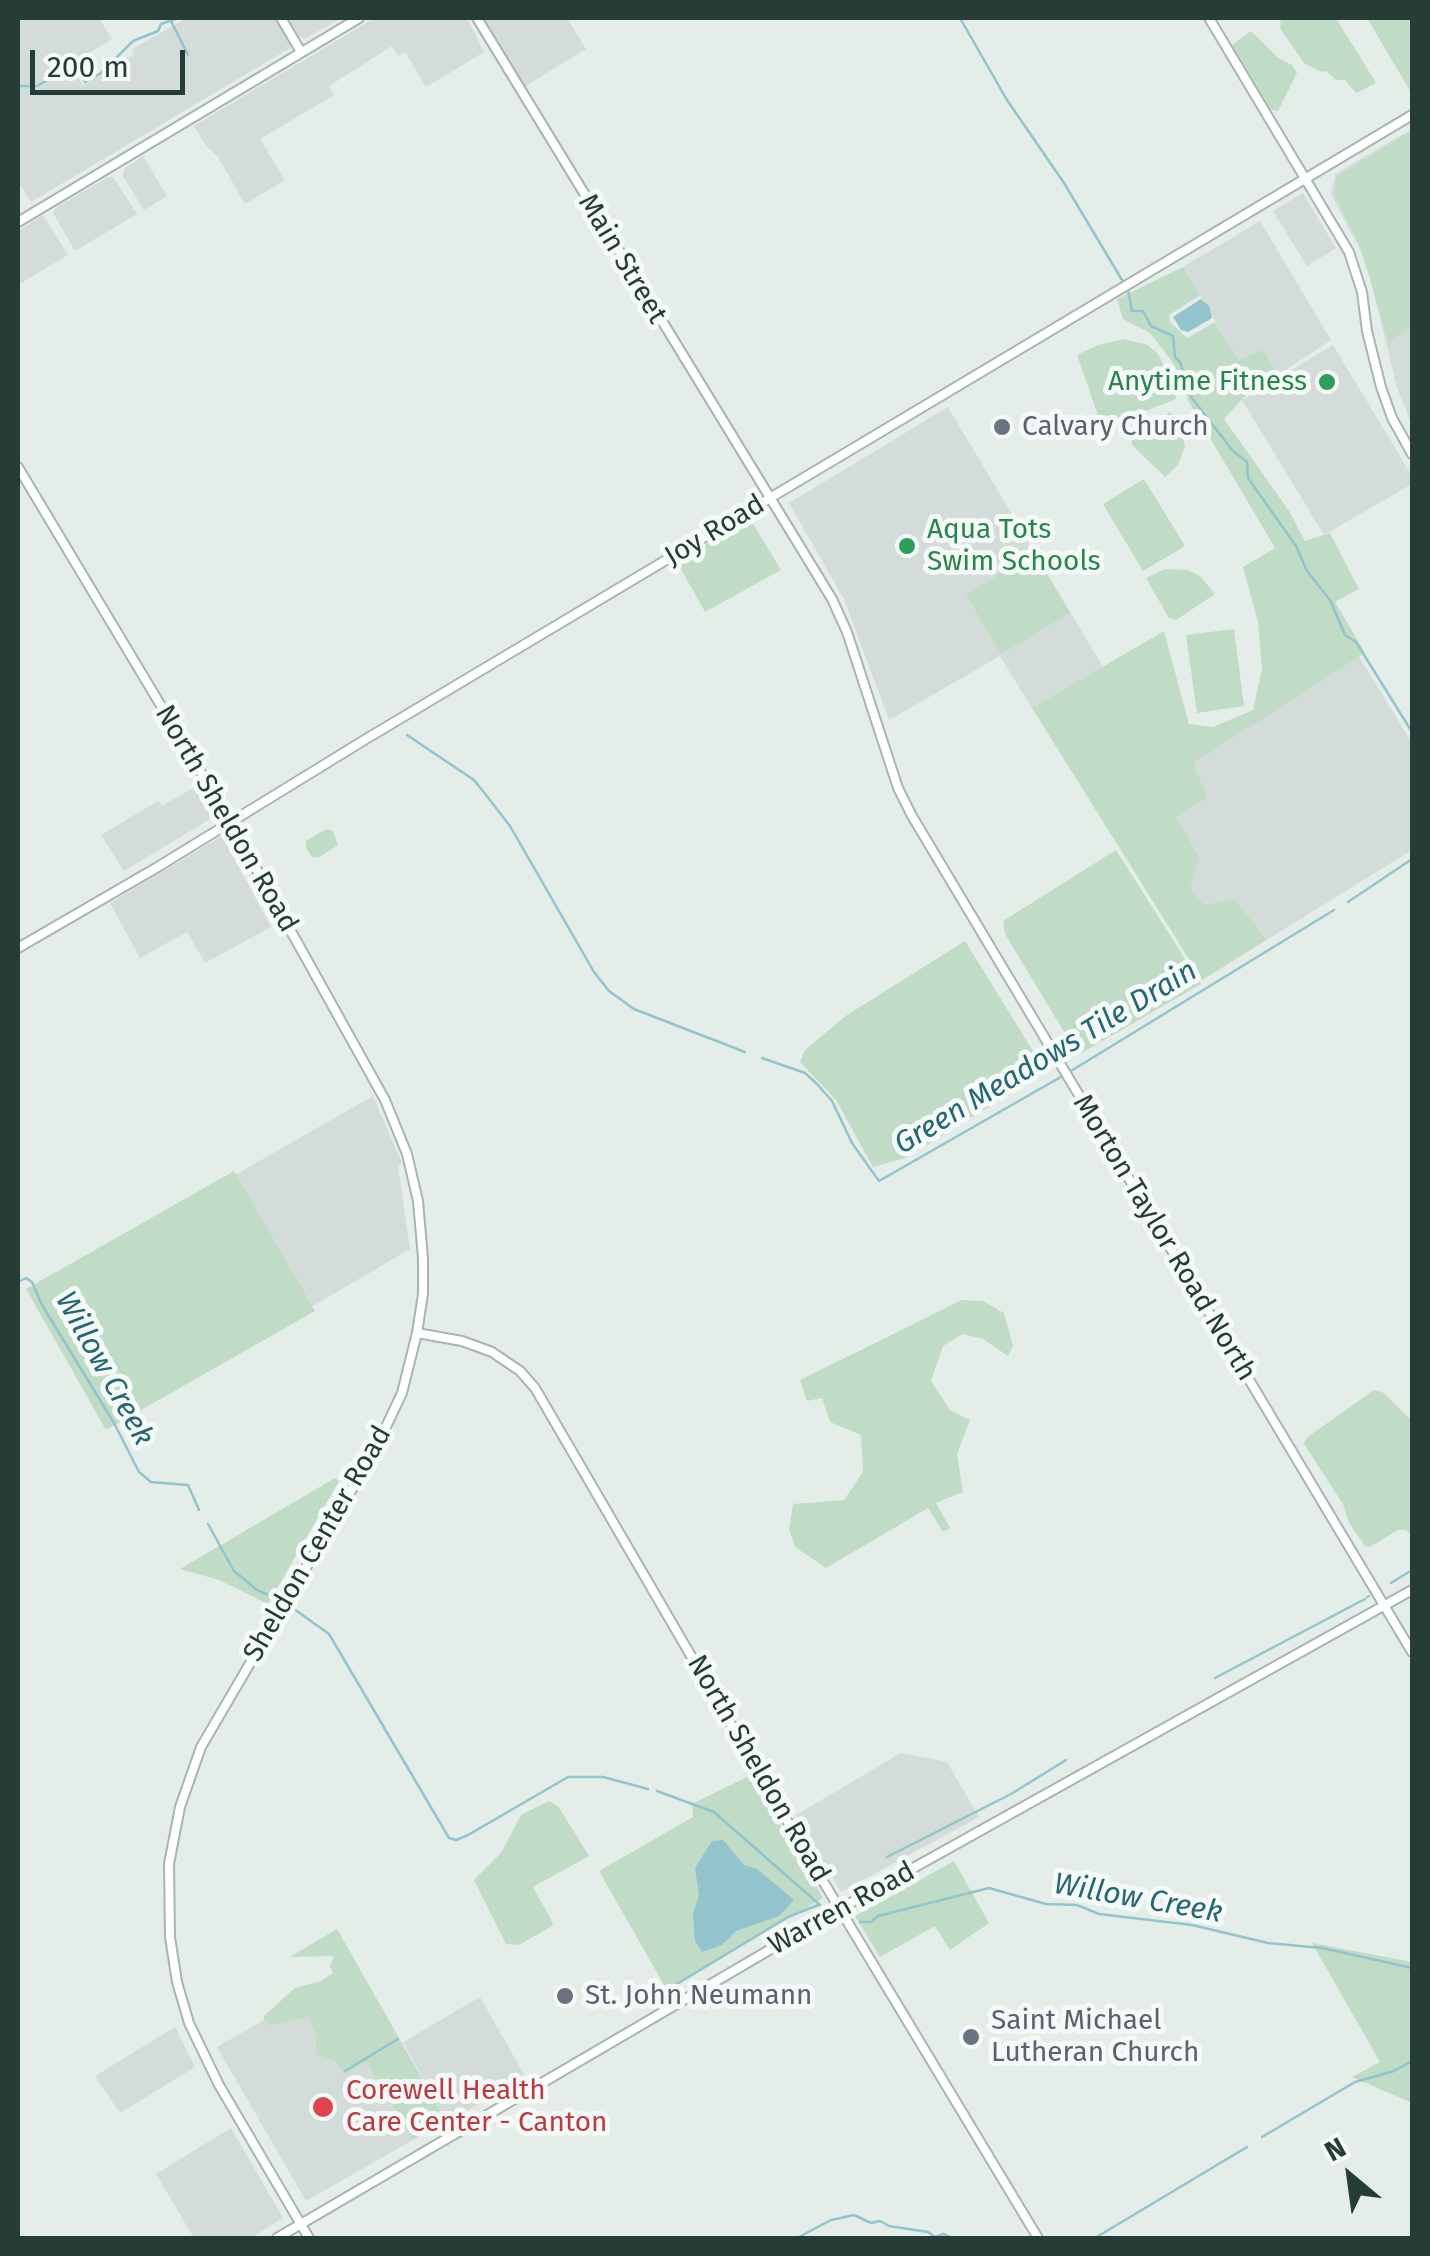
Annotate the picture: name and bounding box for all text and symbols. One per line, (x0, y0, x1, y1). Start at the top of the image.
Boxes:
scale bar (35, 30, 190, 92)
text: 200 m (47, 49, 129, 85)
street label: Main Street (570, 188, 674, 330)
place label: Anytime Fitness (1108, 365, 1307, 399)
marker: Anytime Fitness (1316, 371, 1338, 393)
place label: Calvary Church (1022, 410, 1209, 444)
marker: Calvary Church (991, 416, 1013, 438)
street label: Joy Road (659, 488, 771, 574)
place label: Aqua Tots Swim Schools (927, 513, 1101, 579)
marker: Aqua Tots Swim Schools (896, 535, 918, 557)
street label: North Sheldon Road (147, 699, 305, 939)
water label: Green Meadows Tile Drain (888, 953, 1204, 1163)
street label: Morton Taylor Road North (1065, 1089, 1263, 1387)
water label: Willow Creek (47, 1286, 161, 1452)
street label: Sheldon Center Road (237, 1420, 399, 1668)
street label: North Sheldon Road (679, 1649, 837, 1889)
street label: Warren Road (763, 1855, 921, 1963)
water label: Willow Creek (1051, 1866, 1225, 1932)
place label: St. John Neumann (585, 1979, 812, 2013)
marker: St. John Neumann (554, 1985, 576, 2007)
place label: Saint Michael Lutheran Church (991, 2004, 1199, 2070)
marker: Saint Michael Lutheran Church (960, 2026, 982, 2048)
place label: Corewell Health Care Center - Canton (346, 2074, 607, 2140)
marker: Corewell Health Care Center - Canton (310, 2094, 336, 2120)
north arrow (1300, 2126, 1400, 2226)
text: N (1319, 2130, 1351, 2168)

